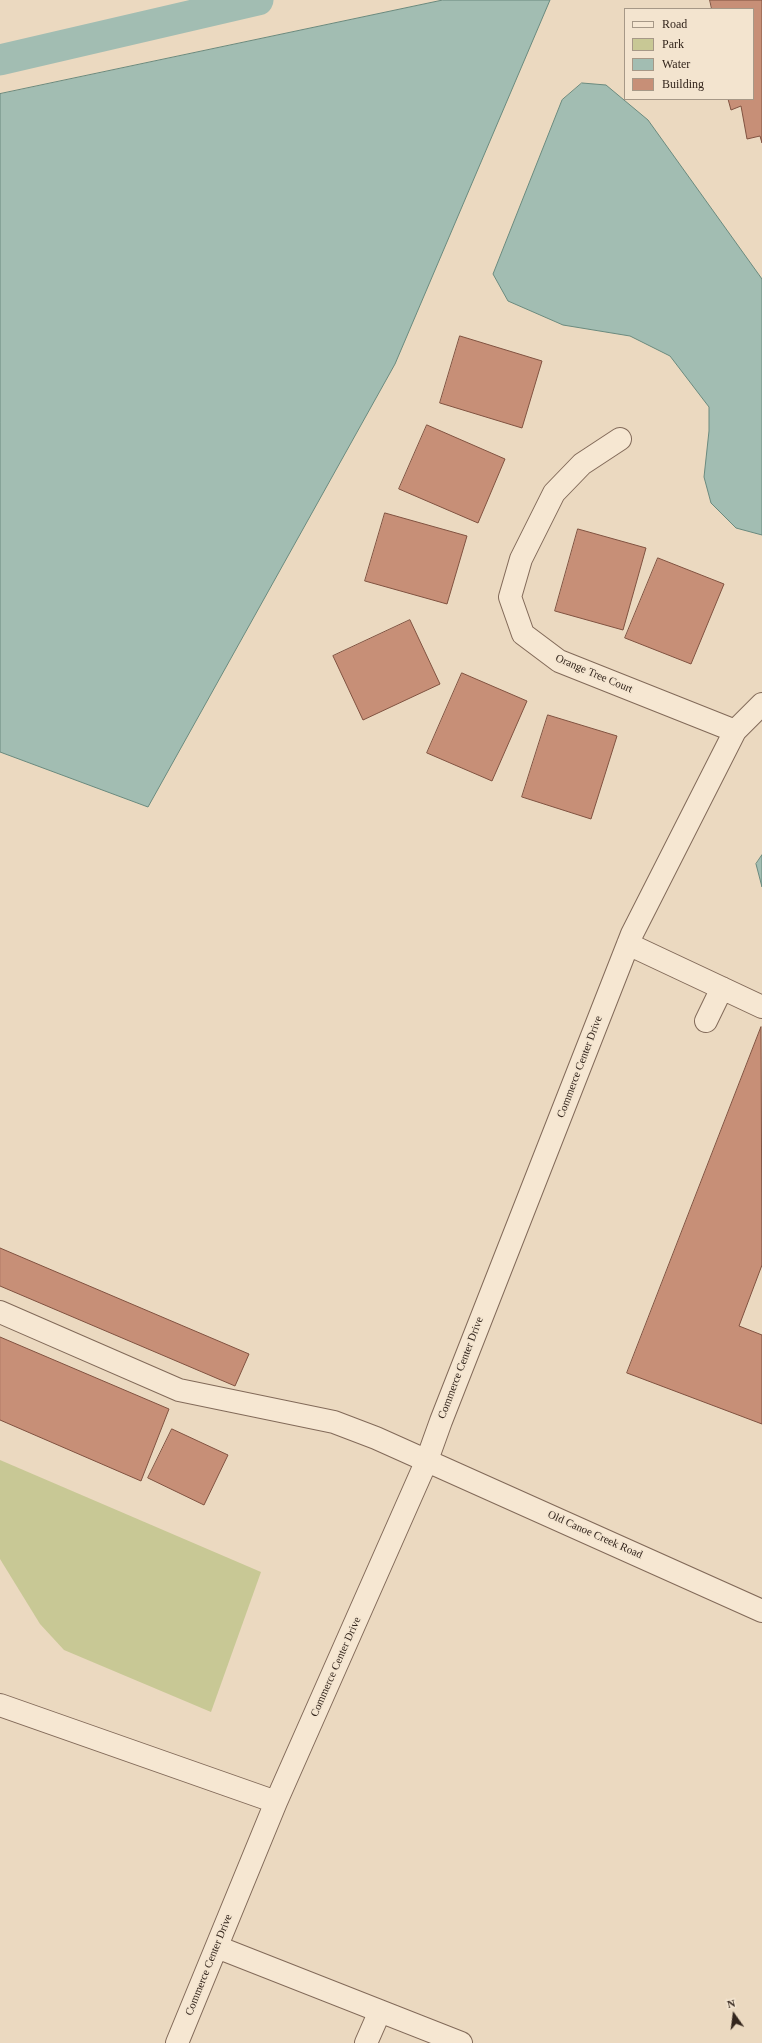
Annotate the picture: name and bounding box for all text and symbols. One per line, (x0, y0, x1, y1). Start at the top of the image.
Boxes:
legend (624, 8, 754, 100)
text: Road (662, 17, 687, 31)
text: Park (662, 37, 684, 51)
text: Water (662, 57, 690, 71)
text: Building (662, 77, 704, 91)
street label: Orange Tree Court (553, 652, 635, 696)
street label: Commerce Center Drive (554, 1014, 606, 1120)
street label: Commerce Center Drive (435, 1315, 487, 1421)
street label: Old Canoe Creek Road (546, 1508, 644, 1562)
street label: Commerce Center Drive (308, 1615, 364, 1719)
street label: Commerce Center Drive (183, 1912, 235, 2018)
north arrow (714, 1995, 754, 2035)
text: N (726, 1997, 736, 2010)

